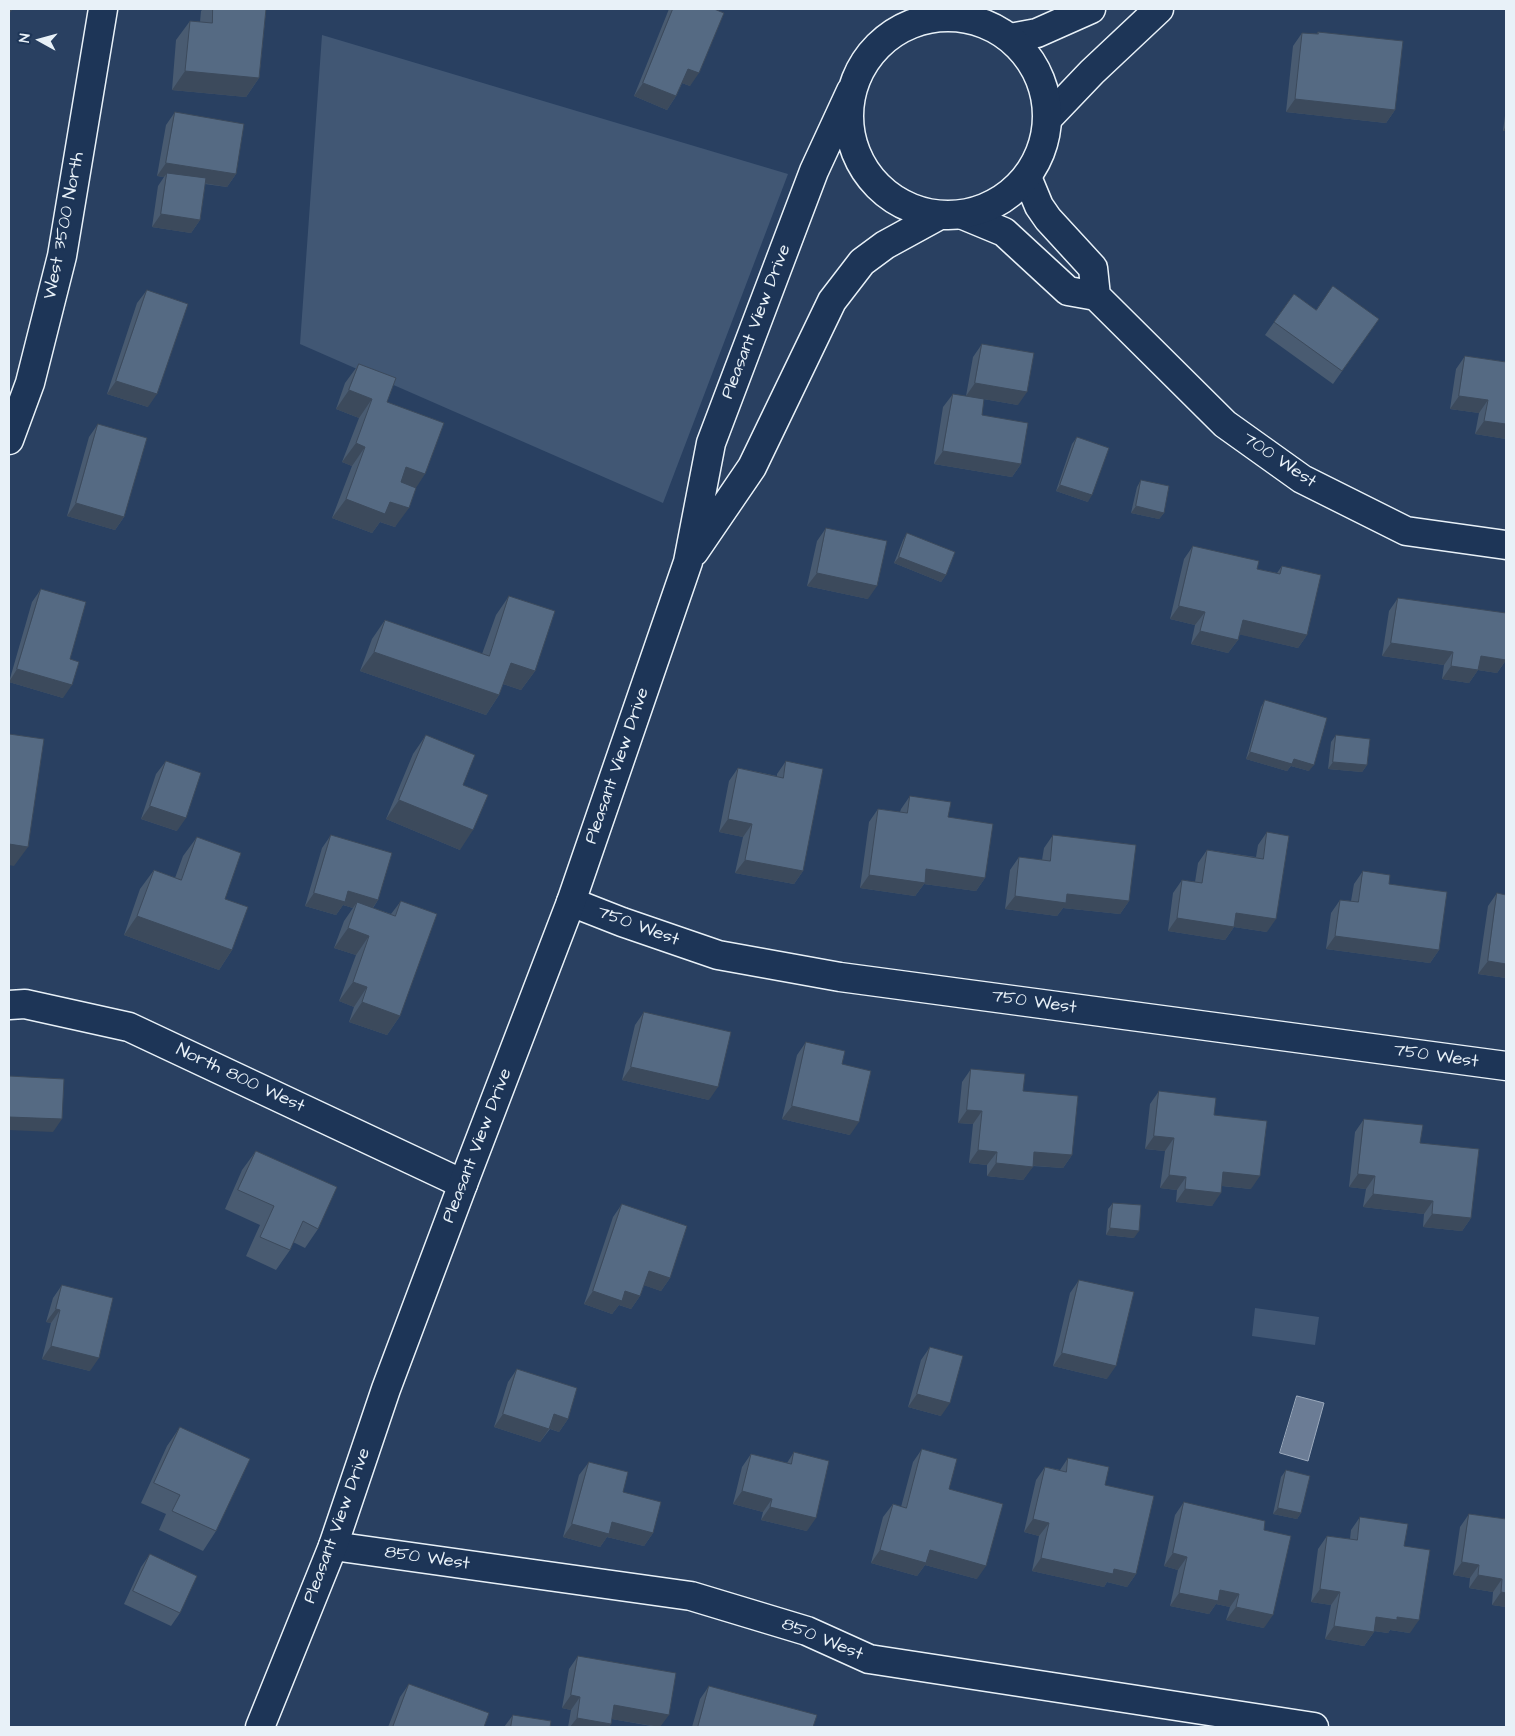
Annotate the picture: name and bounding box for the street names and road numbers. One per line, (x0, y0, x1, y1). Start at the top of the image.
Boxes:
street label: West 3500 North (40, 151, 90, 301)
street label: Pleasant View Drive (718, 242, 796, 402)
street label: 700 West (1238, 429, 1320, 493)
street label: Pleasant View Drive (581, 685, 655, 847)
street label: 750 West (594, 902, 682, 952)
street label: 750 West (990, 986, 1078, 1020)
street label: North 800 West (172, 1040, 308, 1118)
street label: 750 West (1392, 1040, 1480, 1074)
street label: Pleasant View Drive (439, 1066, 517, 1226)
street label: Pleasant View Drive (300, 1445, 376, 1607)
street label: 850 West (383, 1542, 471, 1576)
street label: 850 West (778, 1614, 866, 1666)

